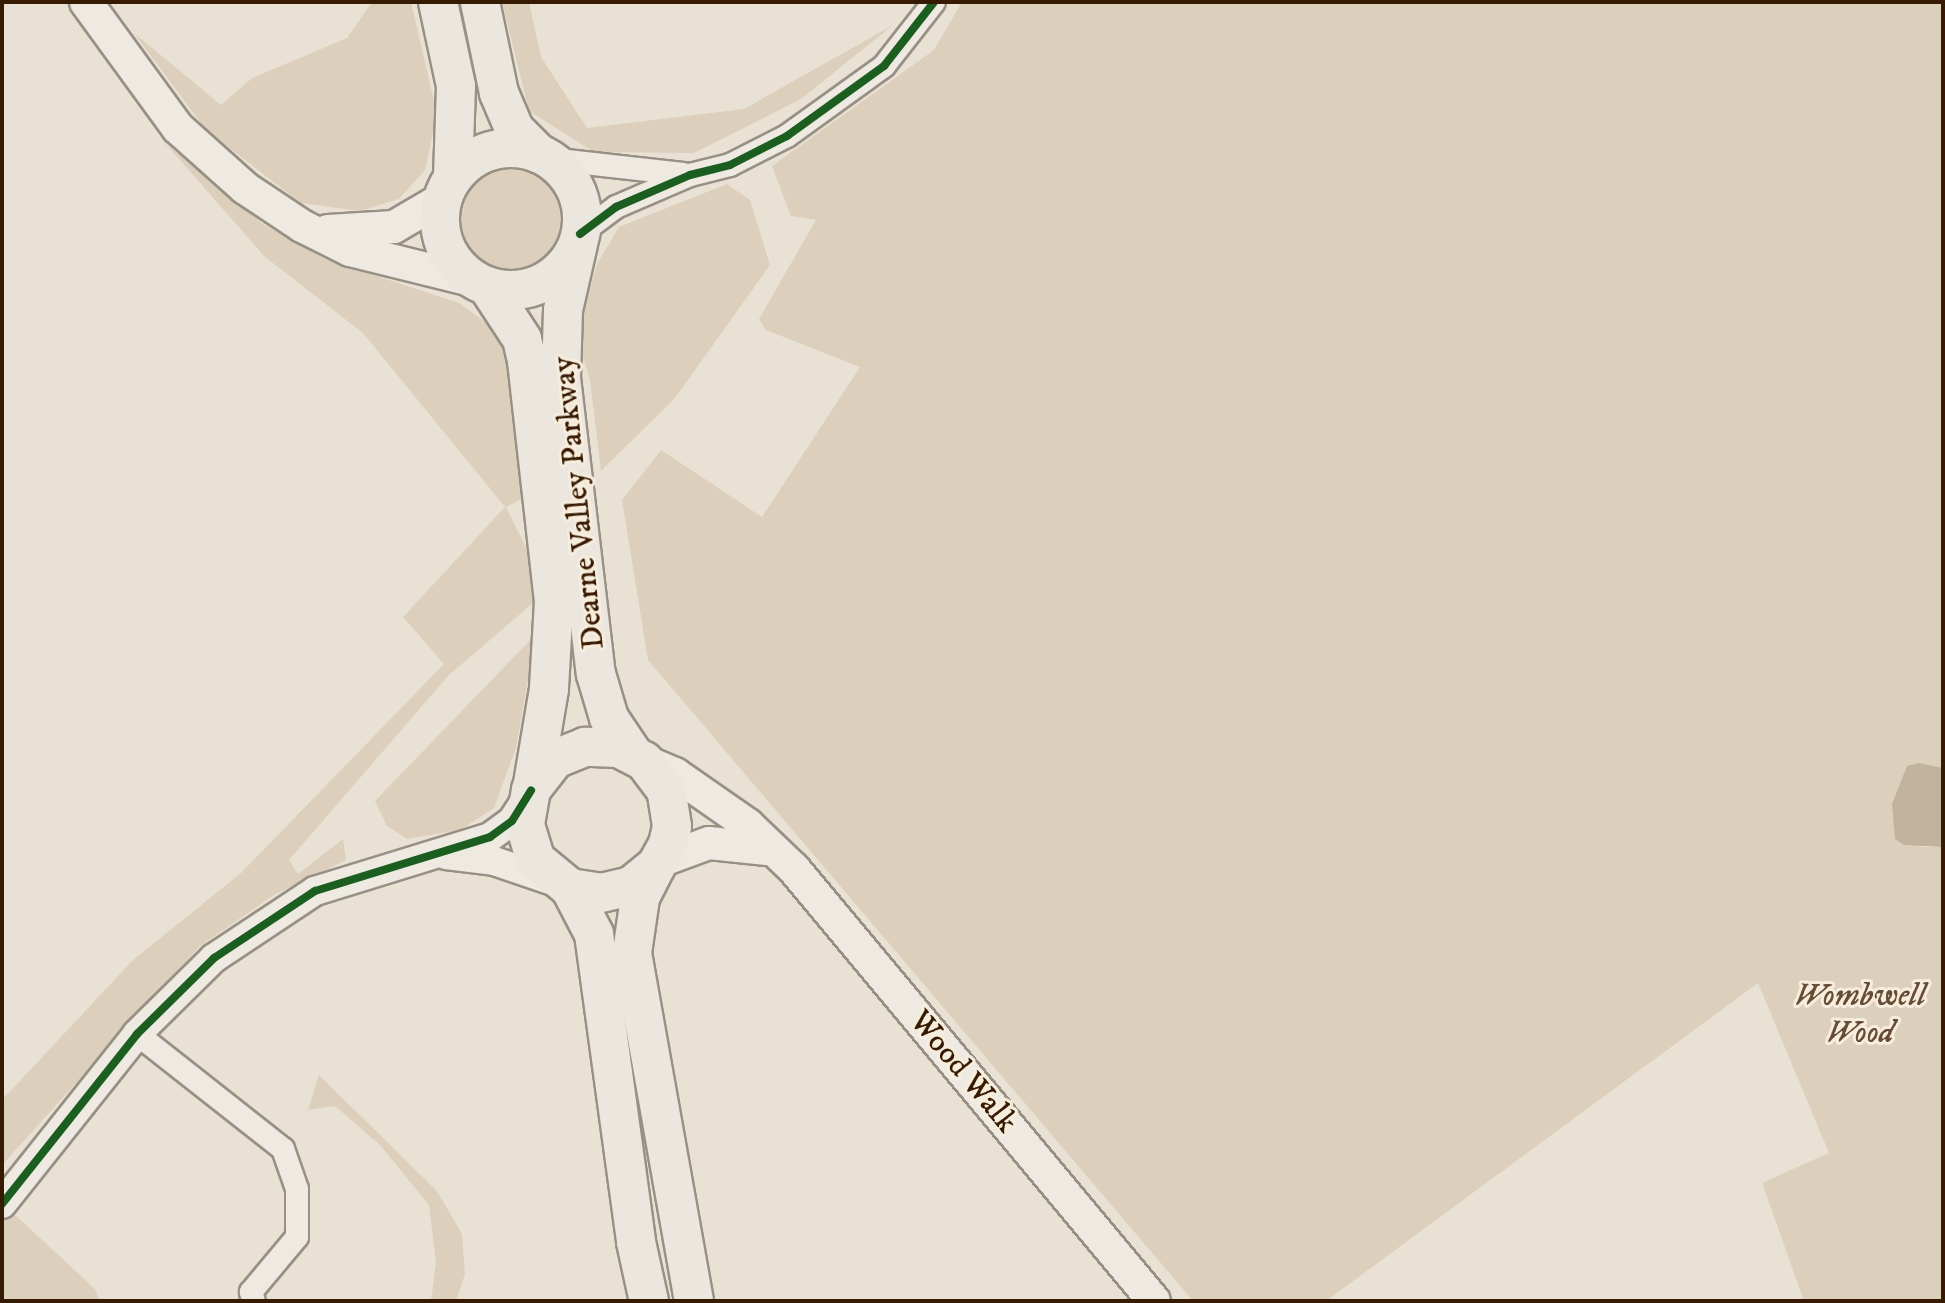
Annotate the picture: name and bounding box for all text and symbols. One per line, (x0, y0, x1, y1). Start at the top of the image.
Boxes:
street label: Dearne Valley Parkway (545, 355, 613, 651)
park label: Wombwell Wood (1794, 978, 1926, 1053)
street label: Wood Walk (901, 1003, 1025, 1141)

